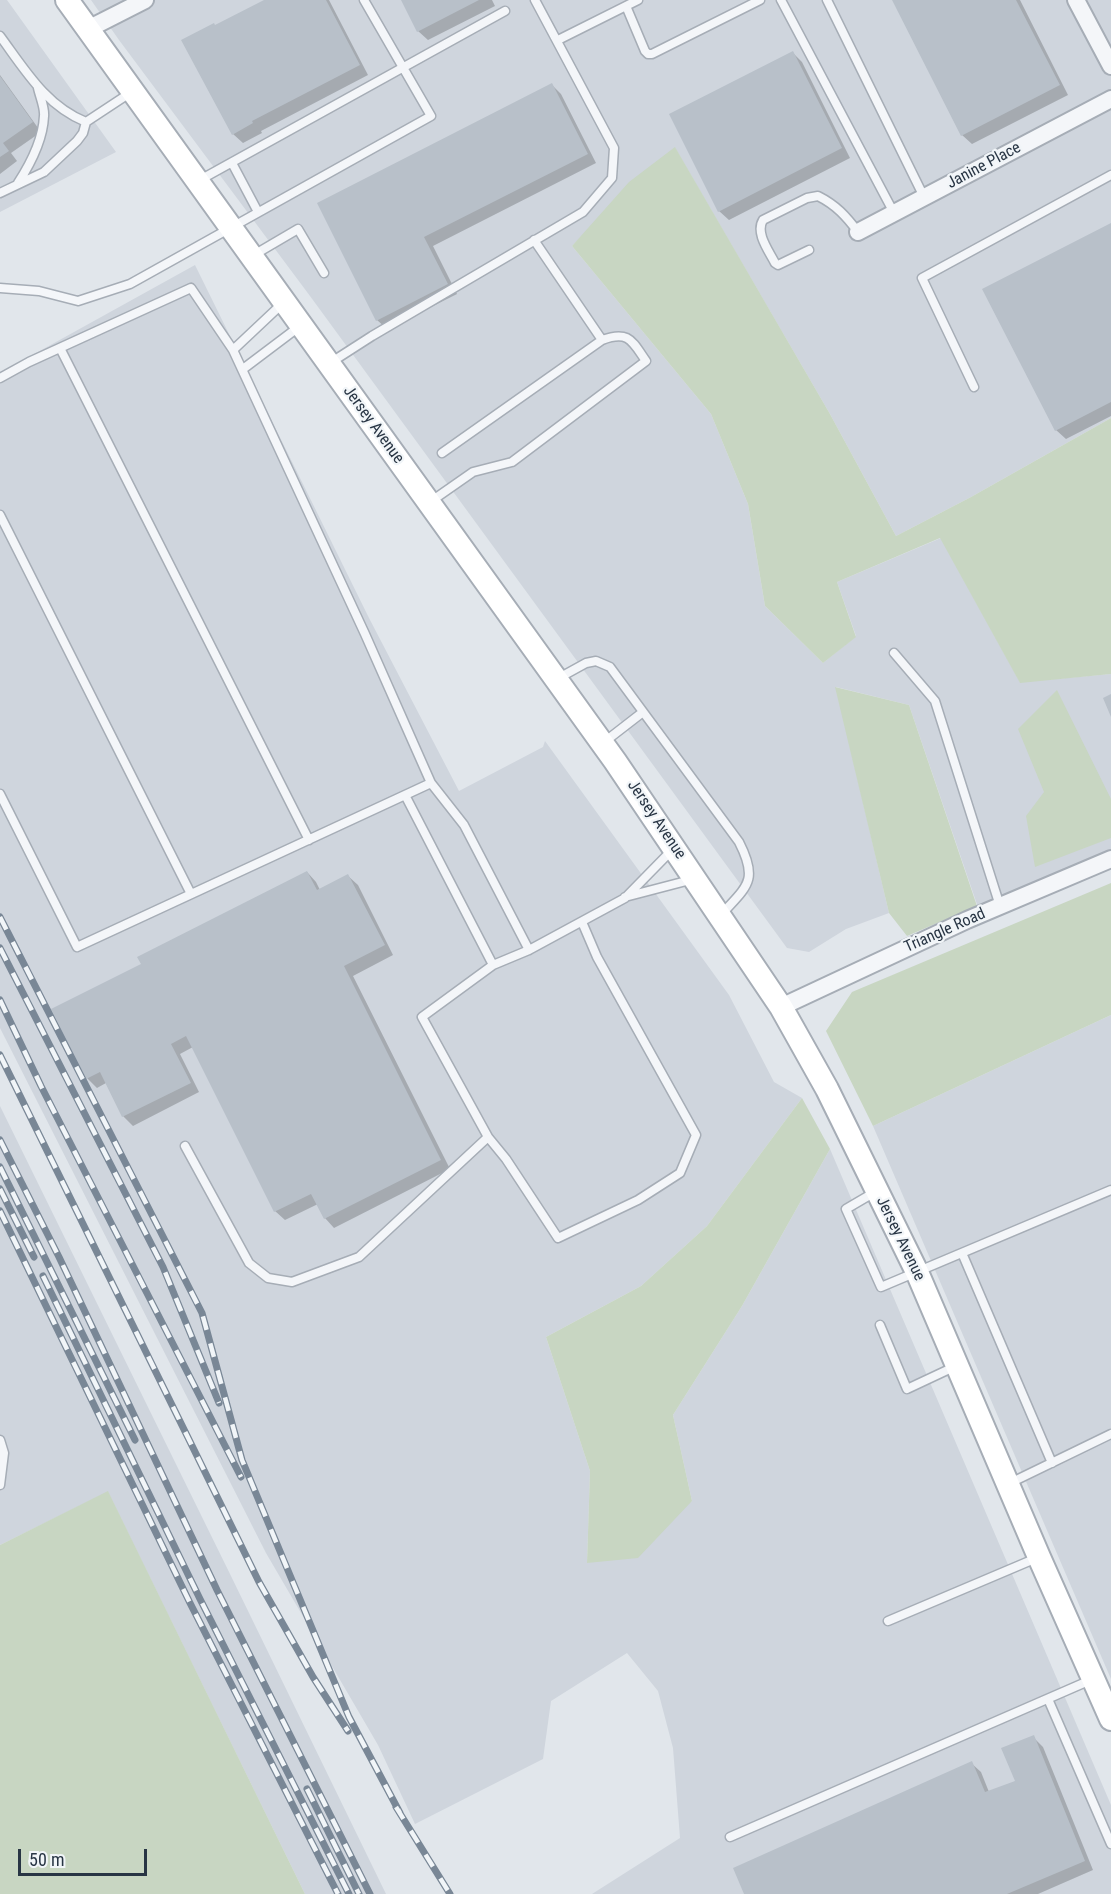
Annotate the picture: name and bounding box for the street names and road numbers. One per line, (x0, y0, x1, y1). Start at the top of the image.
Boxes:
street label: Janine Place (944, 139, 1024, 193)
street label: Jersey Avenue (338, 382, 408, 468)
street label: Jersey Avenue (623, 777, 689, 863)
street label: Triangle Road (902, 905, 988, 957)
street label: Jersey Avenue (871, 1194, 929, 1284)

